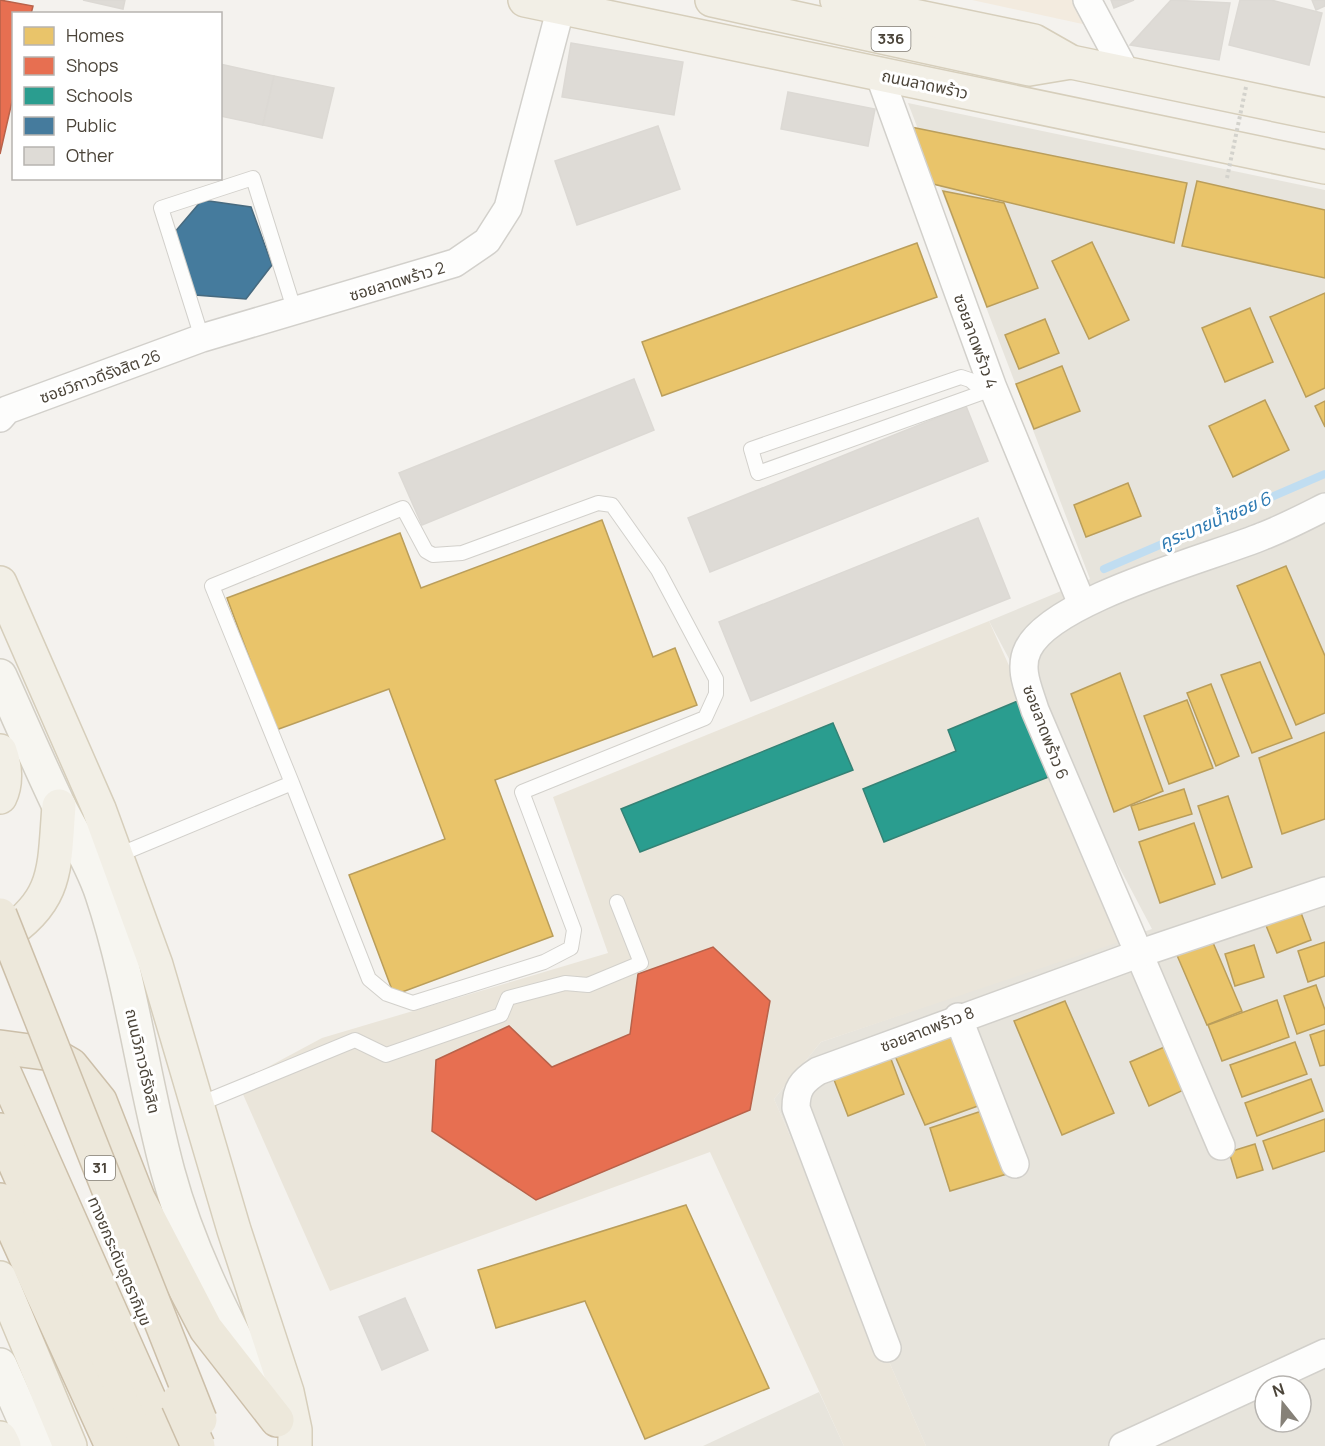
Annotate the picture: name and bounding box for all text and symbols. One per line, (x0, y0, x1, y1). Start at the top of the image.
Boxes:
legend (12, 12, 222, 180)
text: Homes (66, 23, 124, 47)
road number: 336 (872, 27, 910, 51)
text: Shops (66, 53, 118, 77)
street label: ถนนลาดพร้าว (880, 64, 970, 104)
text: Schools (66, 83, 133, 107)
text: Public (66, 113, 117, 137)
text: Other (66, 143, 114, 167)
street label: ซอยลาดพร้าว 2 (347, 256, 447, 306)
street label: ซอยลาดพร้าว 4 (949, 291, 1003, 391)
street label: ซอยวิภาวดีรังสิต 26 (36, 344, 164, 408)
water label: คูระบายน้ำซอย 6 (1155, 485, 1276, 554)
street label: ซอยลาดพร้าว 6 (1018, 682, 1074, 782)
street label: ซอยลาดพร้าว 8 (877, 1001, 977, 1057)
street label: ถนนวิภาวดีรังสิต (120, 1007, 166, 1115)
road number: 31 (85, 1156, 115, 1180)
street label: ทางยกระดับอุตราภิมุข (83, 1193, 157, 1329)
north arrow (1253, 1374, 1313, 1434)
text: N (1269, 1377, 1287, 1402)

